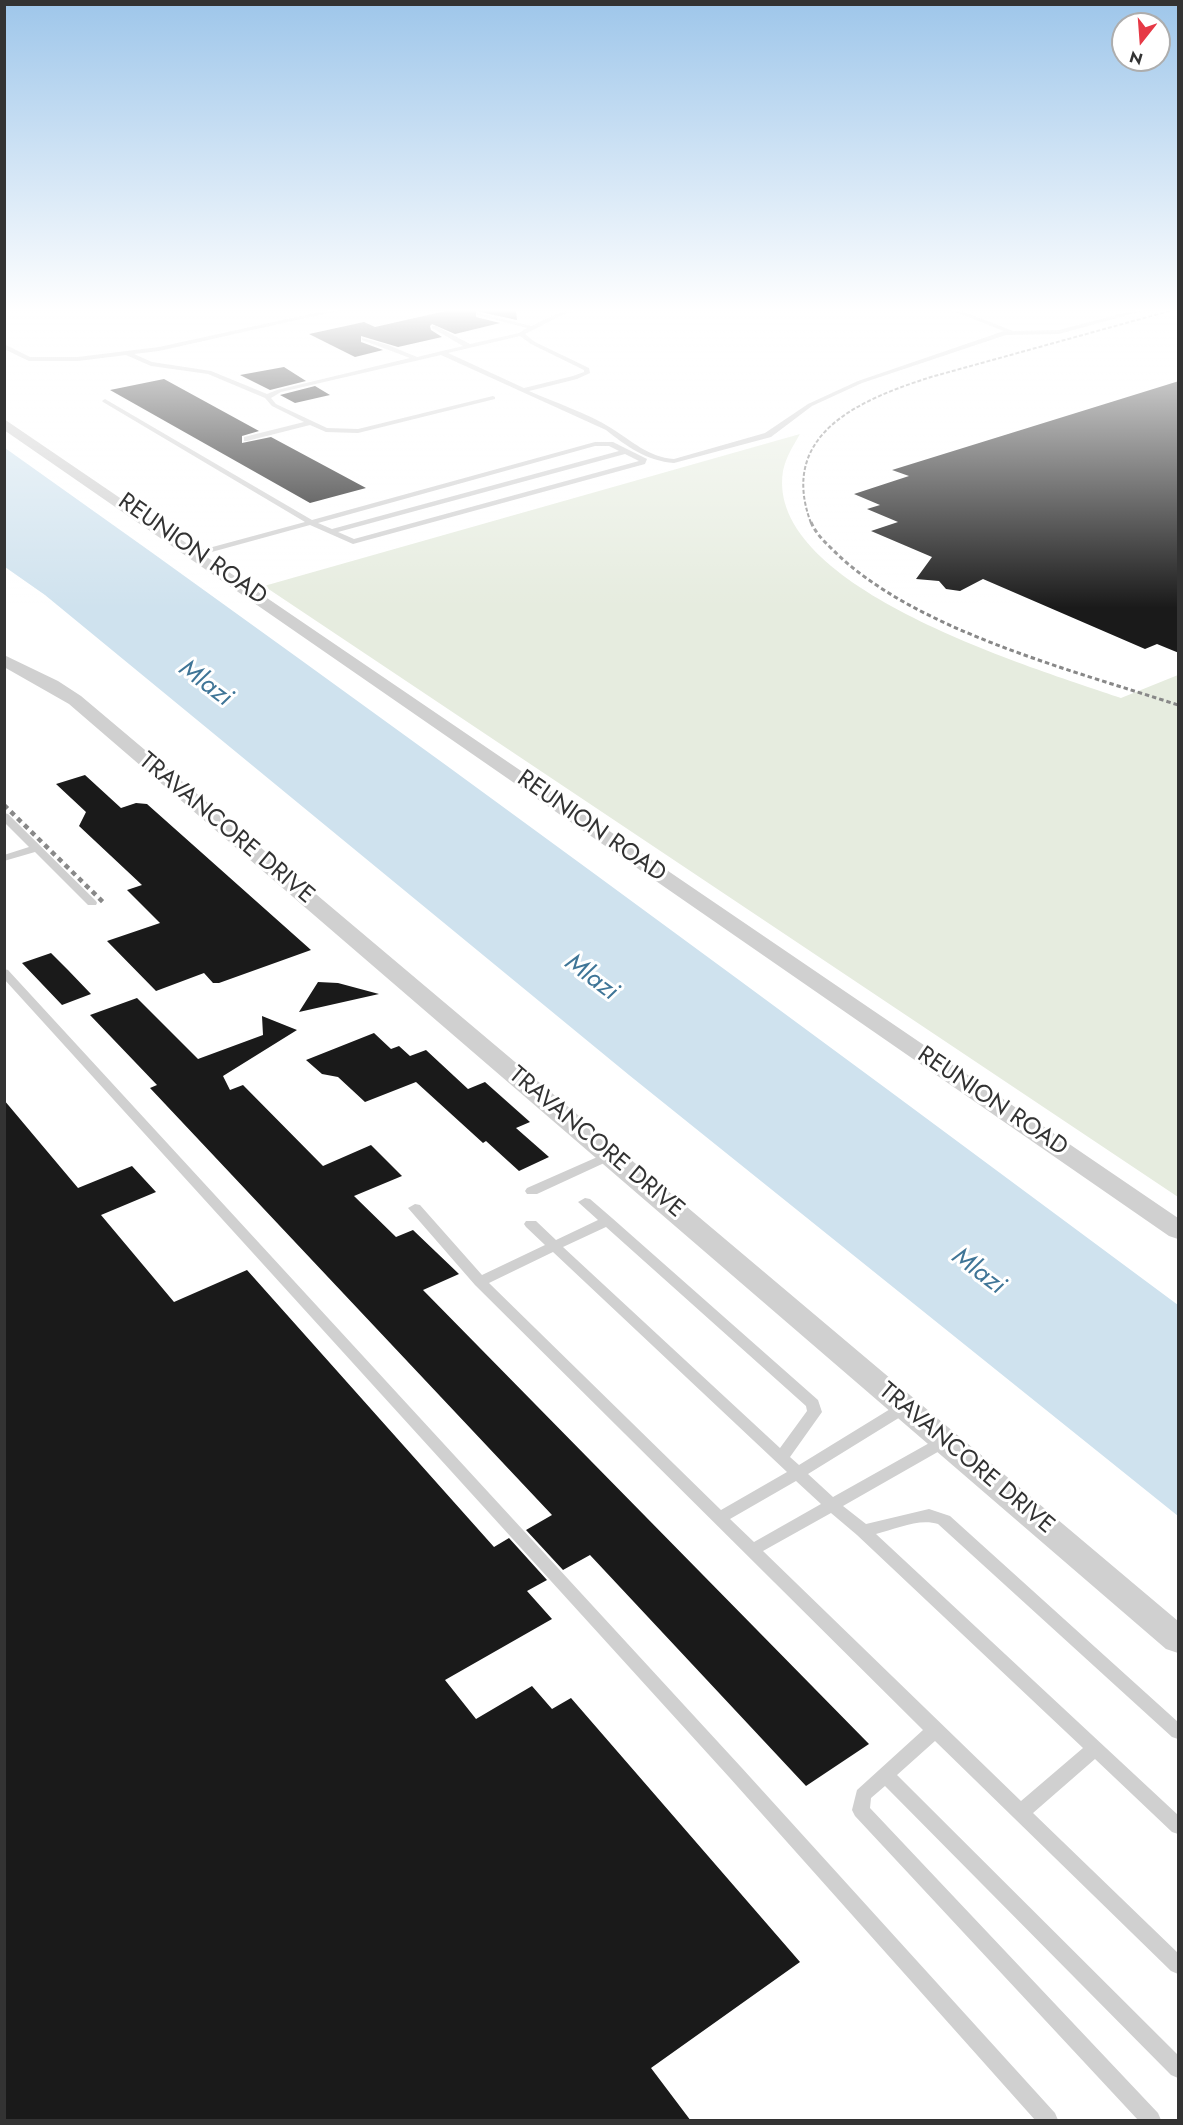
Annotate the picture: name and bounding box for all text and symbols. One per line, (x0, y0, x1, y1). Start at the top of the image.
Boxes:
north arrow (1111, 12, 1171, 72)
text: N (1127, 45, 1146, 71)
street label: REUNION ROAD (112, 488, 272, 612)
water label: Mlazi (172, 654, 238, 714)
street label: TRAVANCORE DRIVE (133, 747, 319, 911)
street label: REUNION ROAD (511, 765, 671, 889)
water label: Mlazi (558, 948, 624, 1008)
street label: REUNION ROAD (912, 1041, 1072, 1163)
street label: TRAVANCORE DRIVE (503, 1061, 689, 1225)
water label: Mlazi (945, 1242, 1011, 1302)
street label: TRAVANCORE DRIVE (873, 1377, 1059, 1541)

